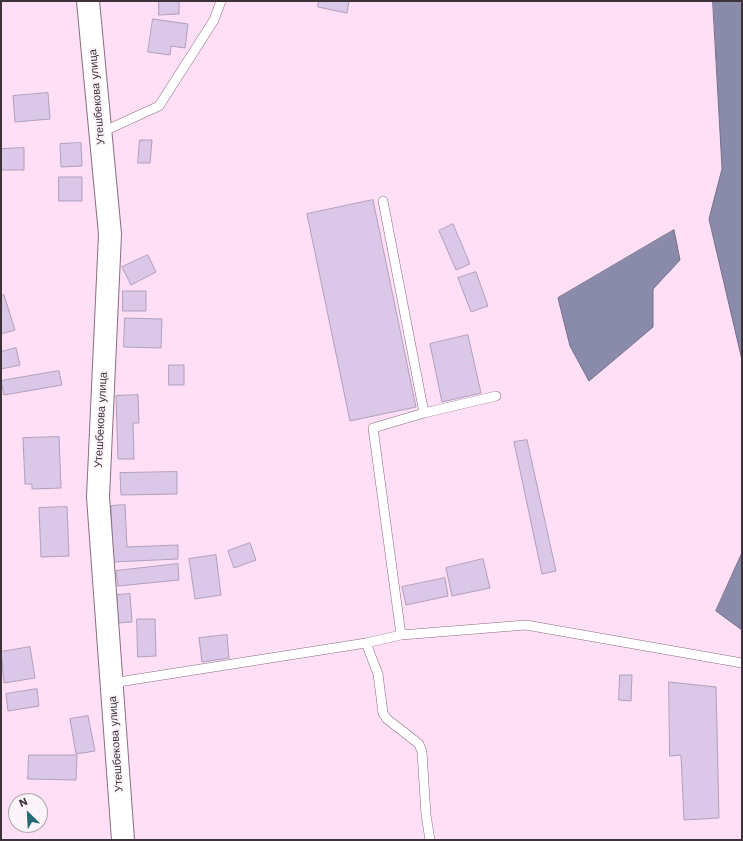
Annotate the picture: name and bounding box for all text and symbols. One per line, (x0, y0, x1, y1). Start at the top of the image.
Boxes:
street label: Утешбекова улица (86, 49, 108, 145)
street label: Утешбекова улица (92, 372, 110, 468)
street label: Утешбекова улица (106, 696, 126, 792)
north arrow (8, 793, 48, 833)
text: N (17, 795, 30, 810)

